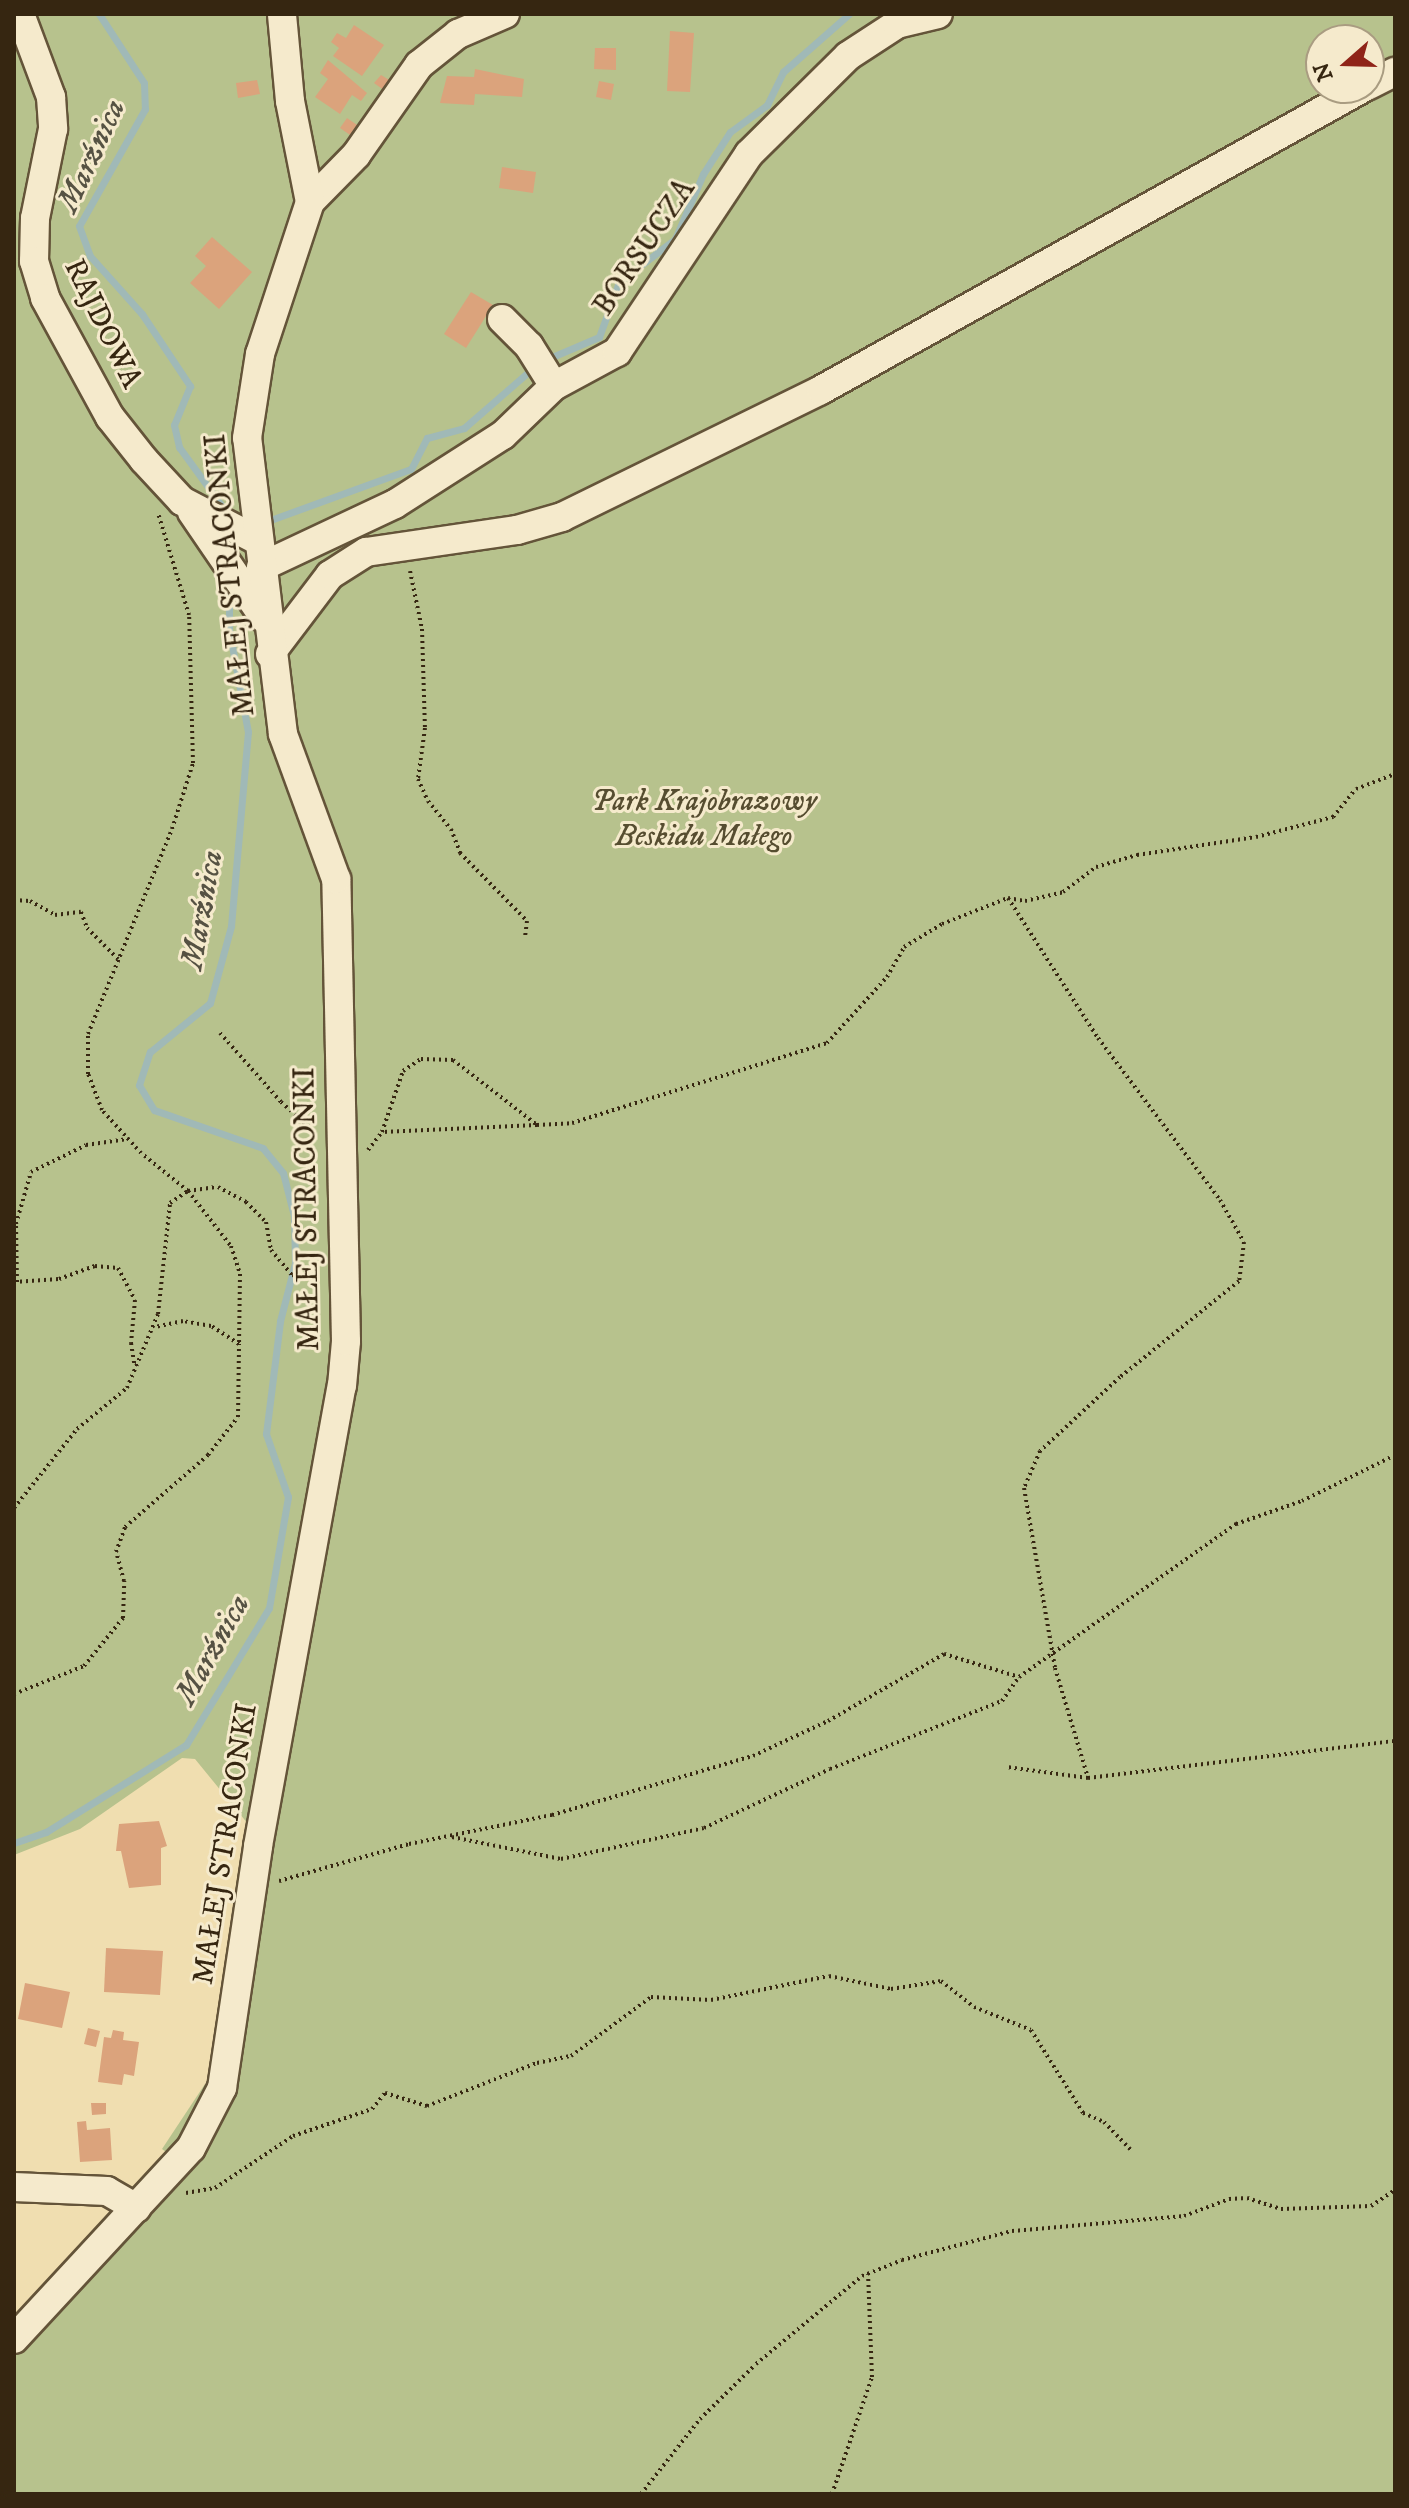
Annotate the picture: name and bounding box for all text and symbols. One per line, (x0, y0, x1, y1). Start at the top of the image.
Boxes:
north arrow (1305, 24, 1385, 104)
text: N (1308, 59, 1340, 85)
water label: Marźnica (49, 94, 135, 218)
street label: BORSUCZA (586, 173, 704, 323)
street label: RAJDOWA (55, 253, 149, 395)
street label: MAŁEJ STRACONKI (198, 432, 264, 718)
park label: Park Krajobrazowy Beskidu Małego (592, 784, 816, 854)
water label: Marźnica (174, 848, 232, 972)
street label: MAŁEJ STRACONKI (288, 1067, 328, 1351)
water label: Marźnica (167, 1588, 259, 1712)
street label: MAŁEJ STRACONKI (186, 1701, 266, 1987)

